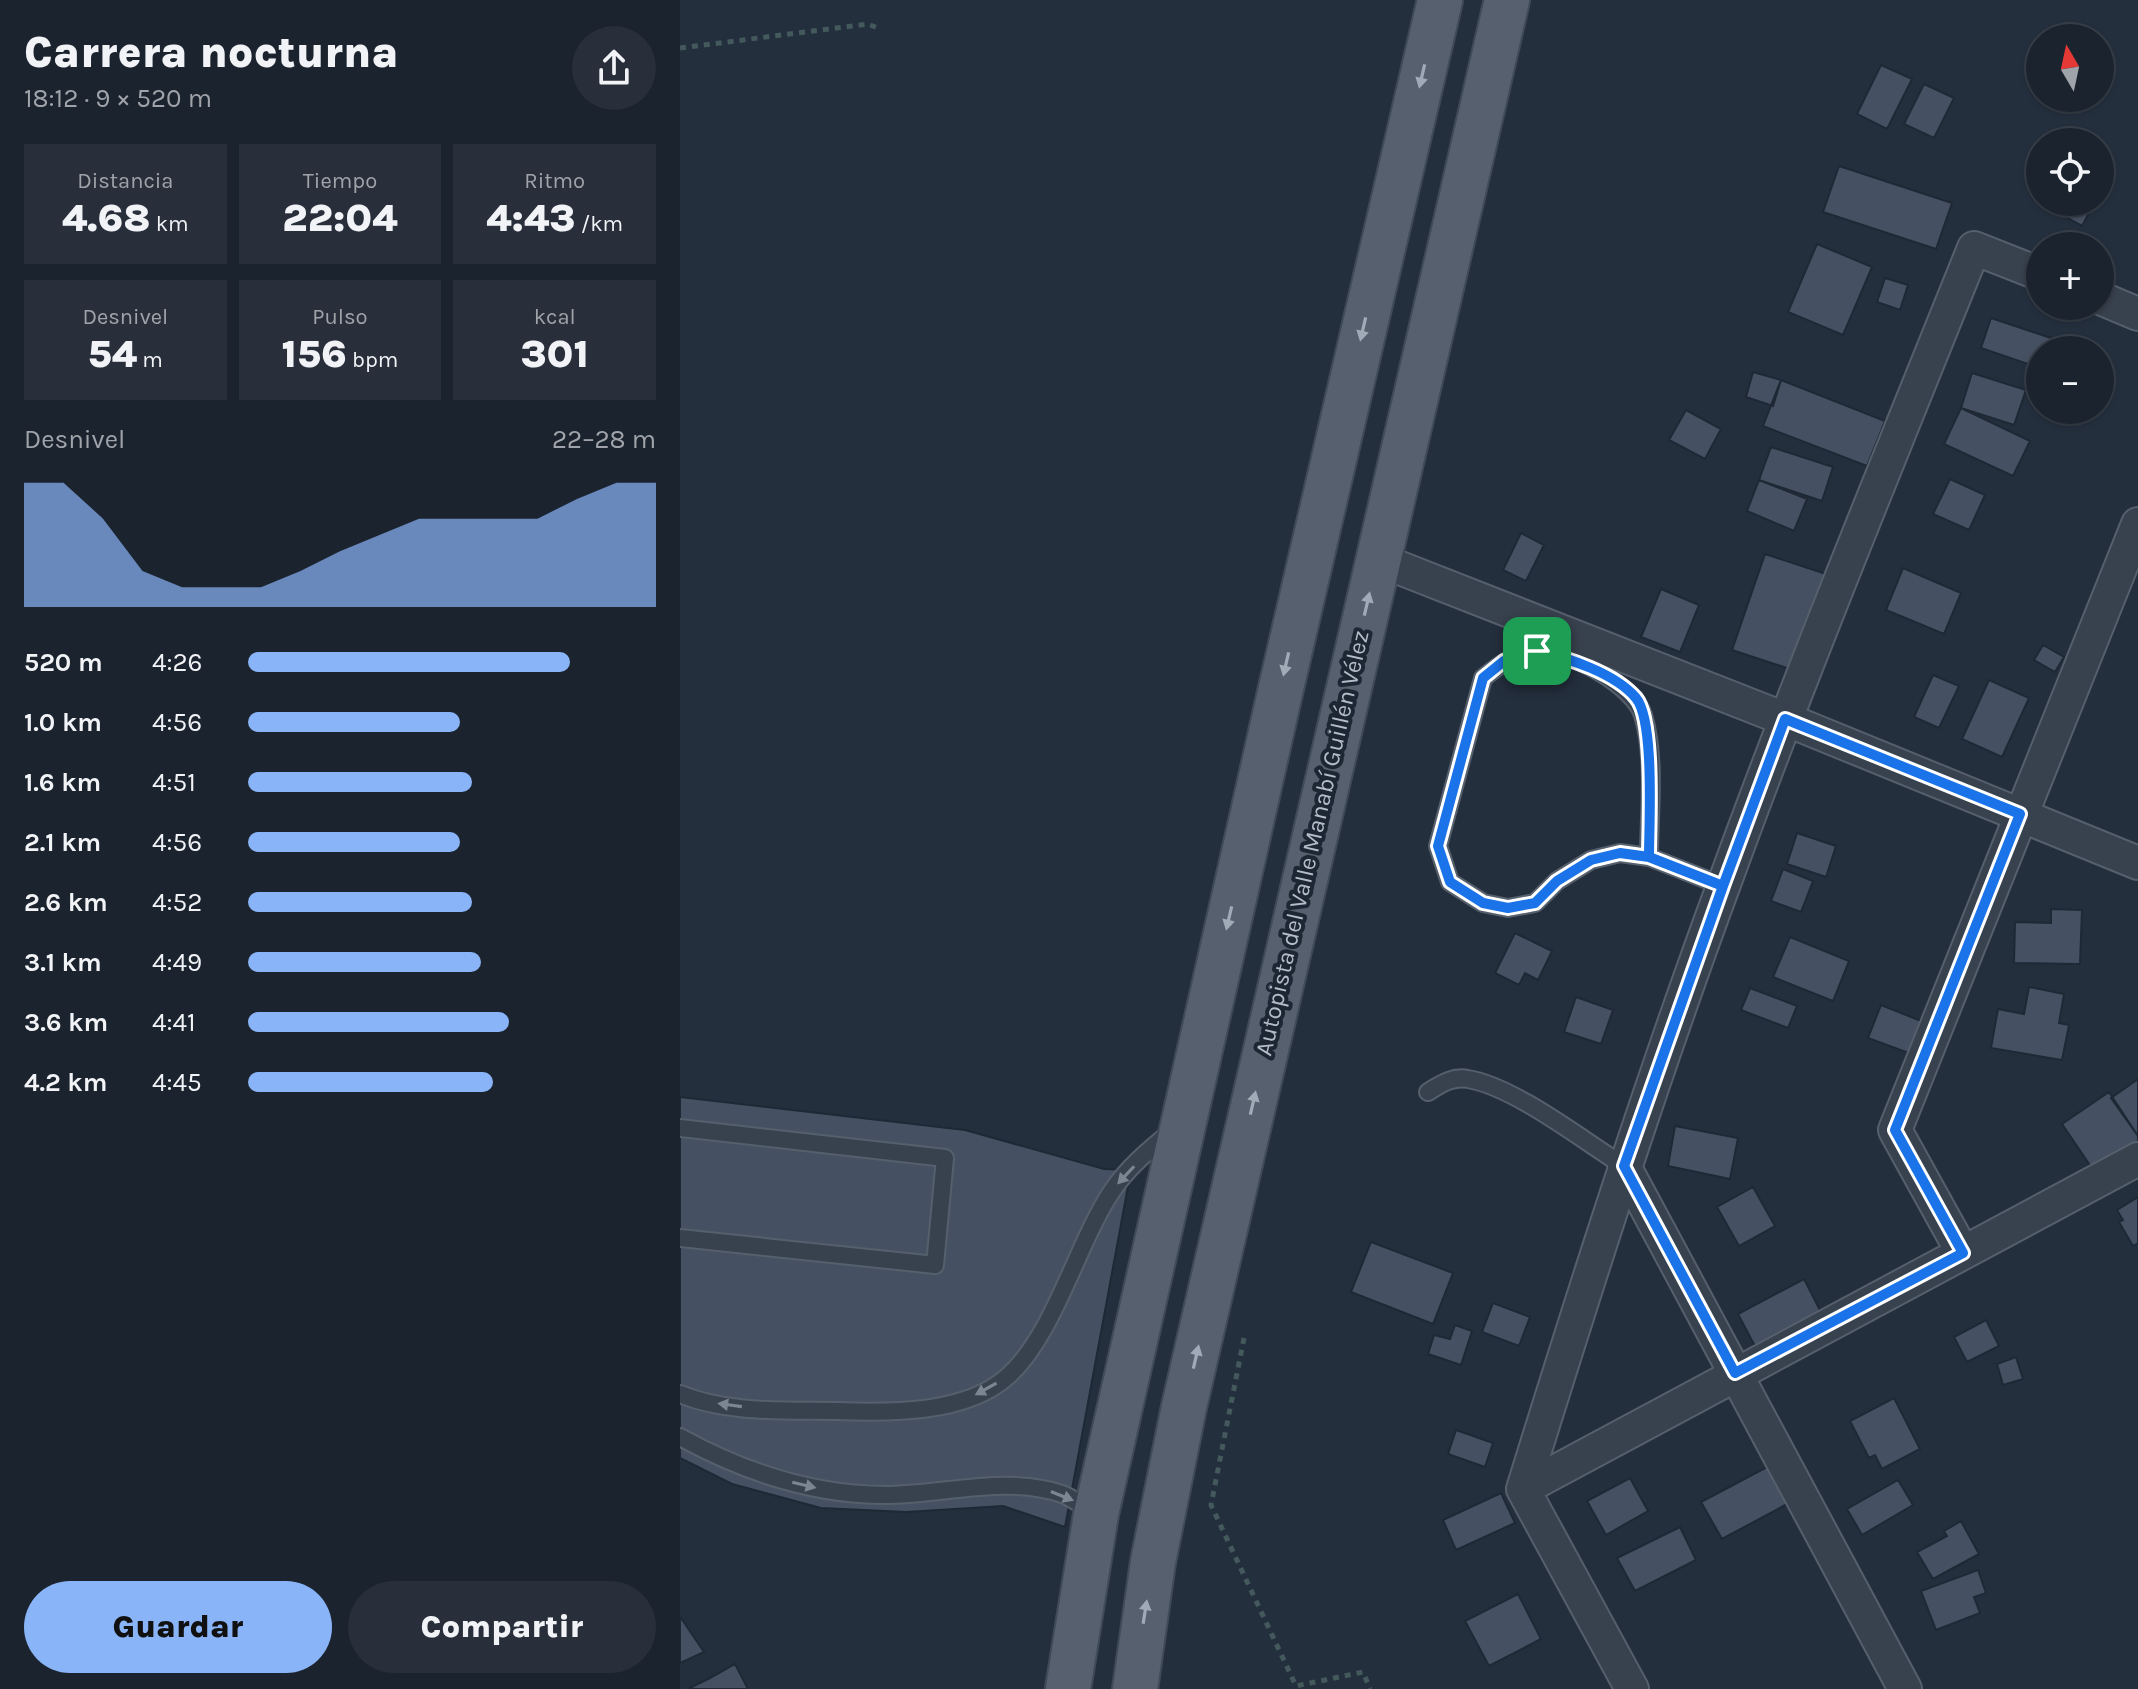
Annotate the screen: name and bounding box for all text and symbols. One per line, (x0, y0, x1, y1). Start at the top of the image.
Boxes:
north arrow (2026, 24, 2114, 112)
map controls (2026, 24, 2114, 424)
button: share (572, 26, 656, 110)
text: Carrera nocturna (24, 27, 399, 78)
one-way arrow (1415, 64, 1428, 89)
text: 18:12 · 9 × 520 m (24, 83, 212, 114)
button: locate (2026, 128, 2114, 216)
text: Distancia (77, 168, 173, 194)
text: Tiempo (303, 168, 377, 194)
text: Ritmo (524, 168, 585, 194)
text: 4.68 (62, 194, 150, 241)
text: 22:04 (282, 194, 398, 241)
text: 4:43 (486, 194, 575, 241)
text: km (150, 211, 189, 237)
text: /km (575, 211, 623, 237)
button: + (2026, 232, 2114, 320)
text: Desnivel (82, 304, 168, 330)
text: Pulso (312, 304, 368, 330)
text: kcal (534, 304, 576, 330)
one-way arrow (1356, 317, 1369, 342)
text: 54 (88, 330, 137, 377)
text: 156 (282, 330, 347, 377)
text: 301 (520, 330, 589, 377)
button: − (2026, 336, 2114, 424)
text: m (137, 347, 163, 373)
text: bpm (347, 347, 398, 373)
text: Desnivel (24, 424, 125, 455)
text: 22–28 m (552, 424, 656, 455)
one-way arrow (1361, 591, 1374, 616)
pin (1503, 617, 1571, 685)
street label: Autopista del Valle Manabí Guillén Vélez (1249, 628, 1375, 1058)
icon: arrive (1515, 629, 1559, 673)
text: 520 m (24, 647, 103, 678)
text: 4:26 (152, 647, 202, 678)
one-way arrow (1279, 652, 1292, 677)
text: 1.0 km (24, 707, 102, 738)
text: 4:56 (152, 707, 202, 738)
text: 1.6 km (24, 767, 101, 798)
text: 4:51 (152, 767, 196, 798)
text: 2.1 km (24, 827, 101, 858)
text: 4:56 (152, 827, 202, 858)
text: 2.6 km (24, 887, 108, 918)
text: 4:52 (152, 887, 202, 918)
one-way arrow (1222, 906, 1235, 931)
text: 3.1 km (24, 947, 102, 978)
text: 4:49 (152, 947, 202, 978)
text: 3.6 km (24, 1007, 108, 1038)
text: 4:41 (152, 1007, 196, 1038)
text: 4.2 km (24, 1067, 107, 1098)
text: 4:45 (152, 1067, 202, 1098)
one-way arrow (1247, 1090, 1260, 1115)
one-way arrow (1117, 1165, 1135, 1184)
one-way arrow (1190, 1344, 1202, 1369)
one-way arrow (975, 1382, 997, 1396)
one-way arrow (717, 1398, 742, 1411)
one-way arrow (792, 1479, 817, 1491)
one-way arrow (1050, 1489, 1073, 1502)
button: Guardar (24, 1581, 332, 1673)
button: Compartir (348, 1581, 656, 1673)
one-way arrow (1140, 1599, 1152, 1624)

